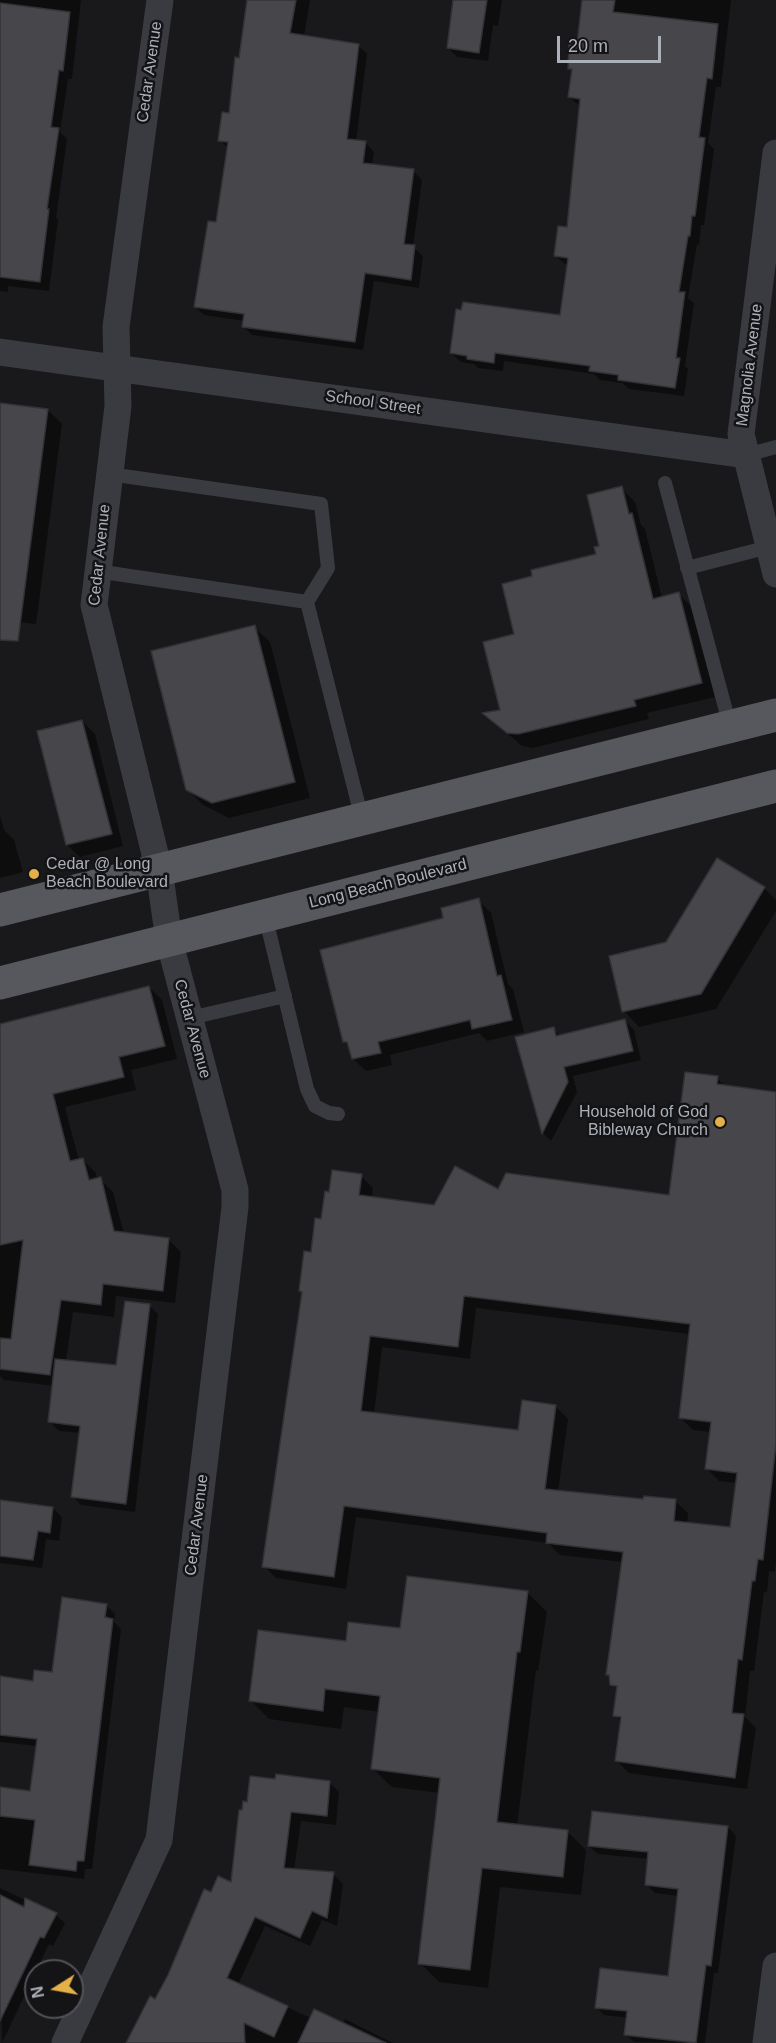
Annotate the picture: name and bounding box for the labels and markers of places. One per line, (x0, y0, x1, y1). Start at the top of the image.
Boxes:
place label: Cedar @ Long Beach Boulevard (46, 855, 168, 893)
marker: Cedar @ Long Beach Boulevard (27, 867, 41, 881)
place label: Household of God Bibleway Church (579, 1103, 708, 1141)
marker: Household of God Bibleway Church (713, 1115, 727, 1129)

